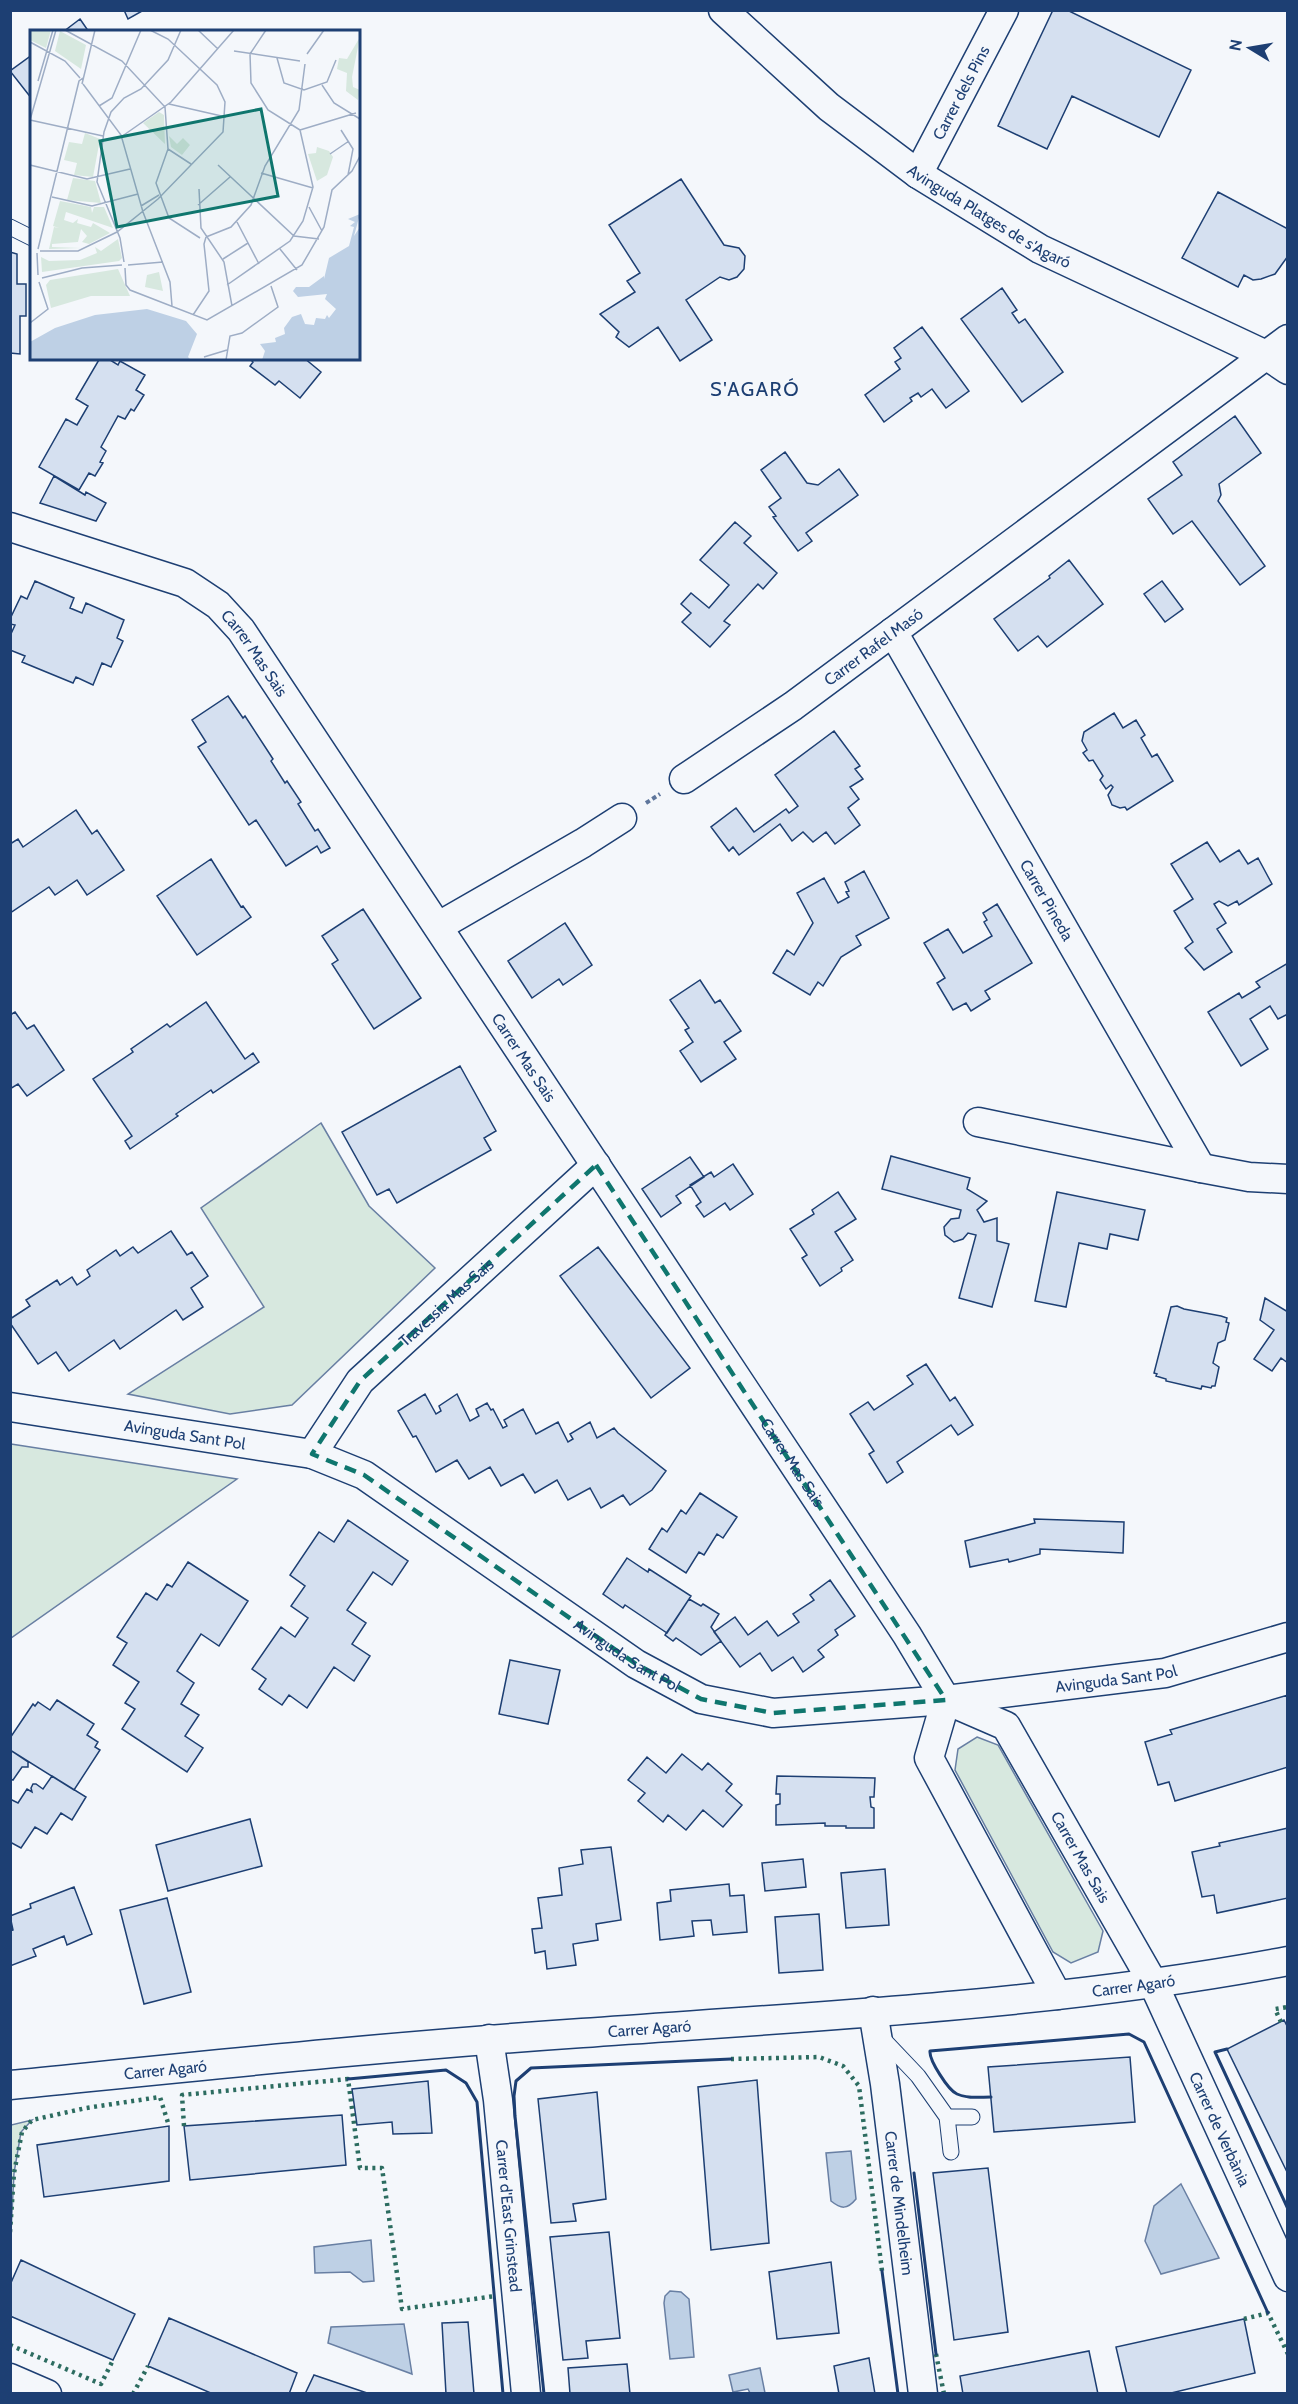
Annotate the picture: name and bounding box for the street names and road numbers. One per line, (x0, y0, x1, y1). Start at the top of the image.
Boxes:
street label: Carrer dels Pins (929, 42, 994, 143)
street label: Avinguda Platges de s'Agaró (904, 161, 1074, 272)
street label: Carrer Rafel Masó (820, 604, 927, 690)
street label: Carrer Mas Sais (217, 606, 292, 701)
street label: Carrer Pineda (1016, 856, 1077, 944)
street label: Carrer Mas Sais (488, 1010, 560, 1106)
street label: Travessia Mas Sais (395, 1254, 498, 1351)
street label: Carrer Mas Sais (756, 1415, 829, 1511)
street label: Avinguda Sant Pol (123, 1416, 247, 1454)
street label: Avinguda Sant Pol (570, 1615, 684, 1696)
street label: Avinguda Sant Pol (1054, 1661, 1180, 1696)
street label: Carrer Mas Sais (1047, 1808, 1114, 1907)
street label: Carrer Agaró (1091, 1971, 1176, 2001)
street label: Carrer Agaró (607, 2016, 692, 2041)
street label: Carrer Agaró (123, 2056, 208, 2084)
street label: Carrer de Verbània (1185, 2069, 1254, 2190)
street label: Carrer de Mindelheim (881, 2130, 917, 2277)
street label: Carrer d'East Grinstead (492, 2139, 525, 2293)

